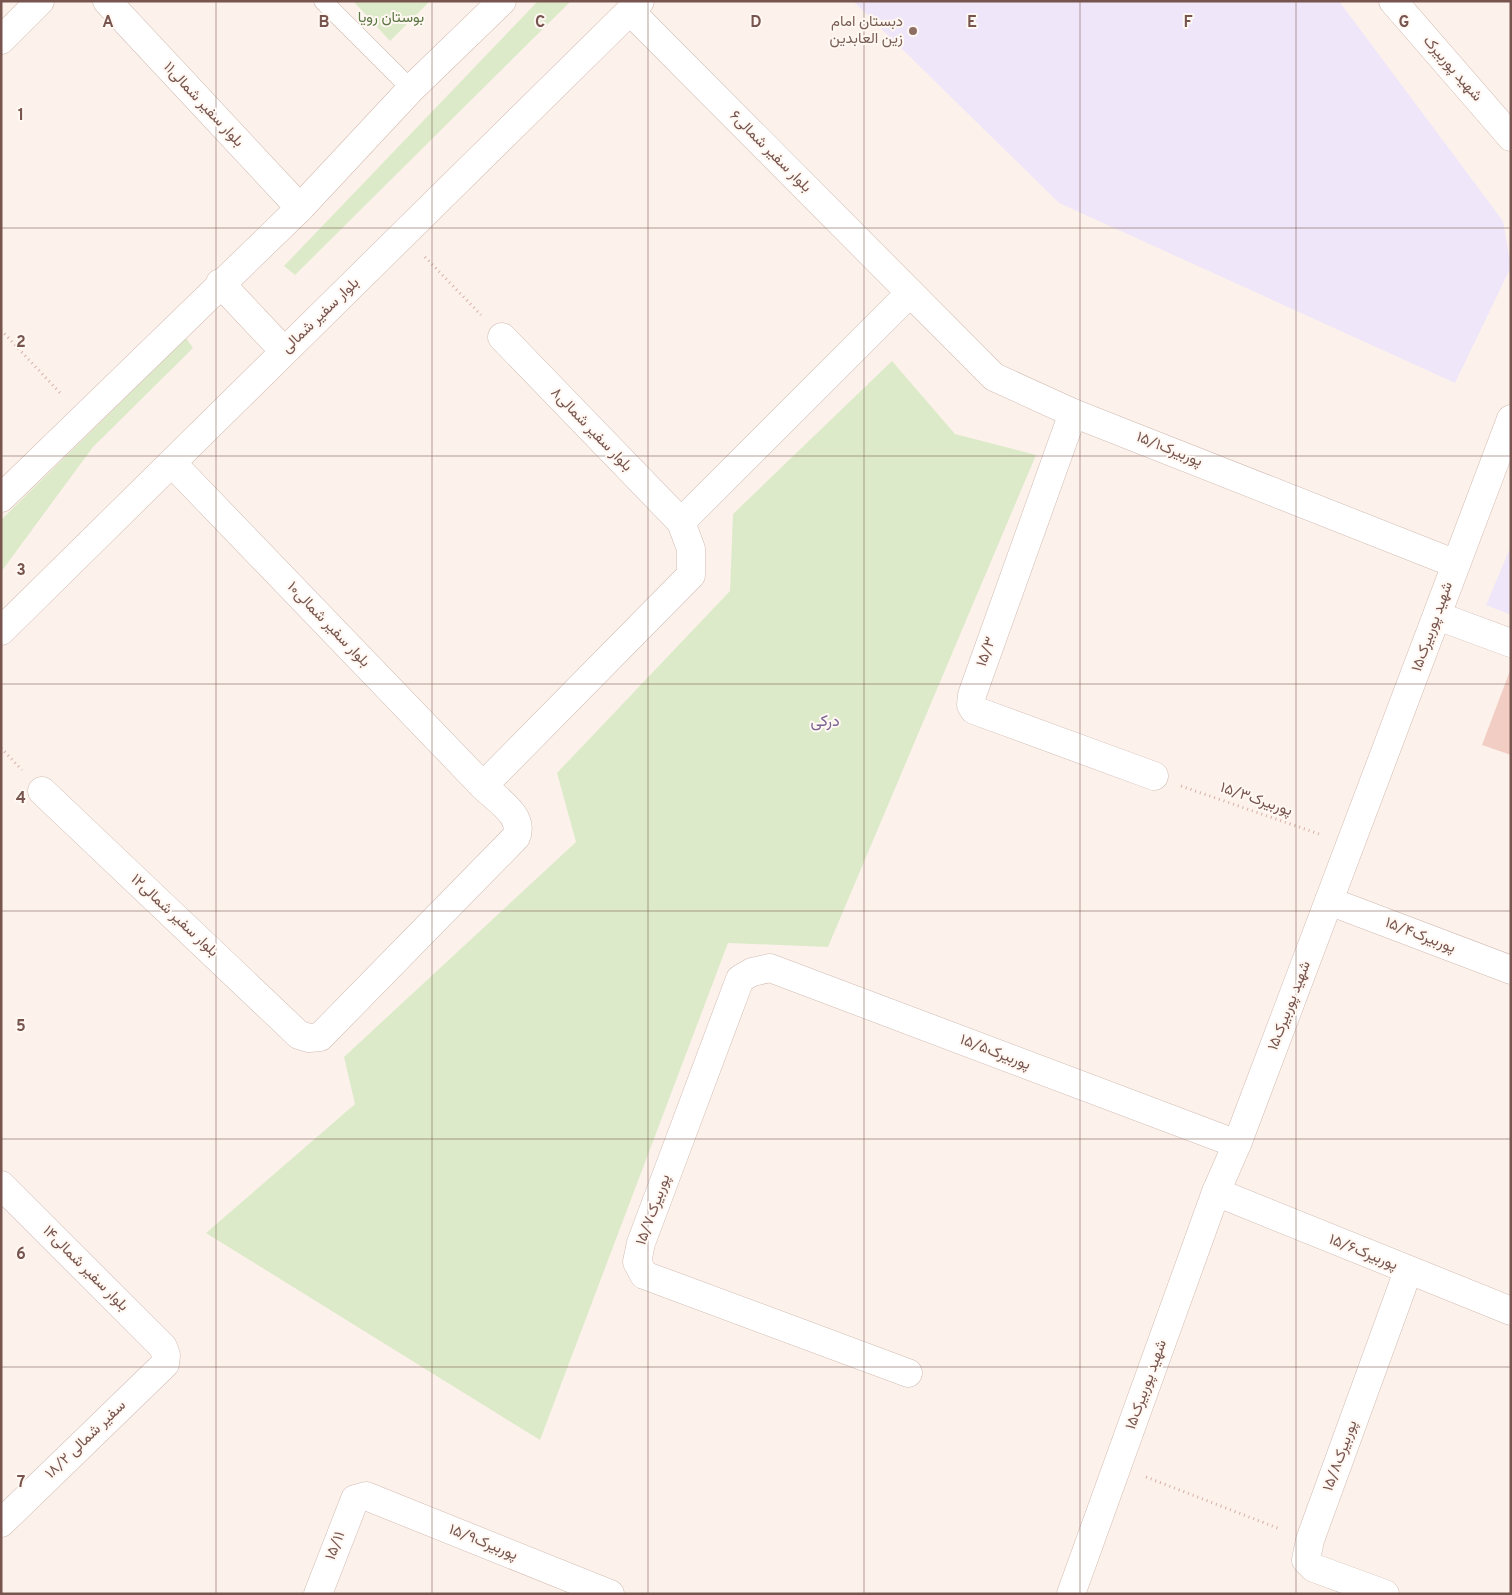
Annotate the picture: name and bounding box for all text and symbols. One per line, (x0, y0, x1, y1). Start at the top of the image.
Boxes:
park label: بوستان رویا (358, 9, 424, 28)
text: A (102, 13, 114, 33)
text: B (318, 13, 330, 33)
text: C (535, 13, 545, 33)
text: D (750, 13, 762, 33)
place label: دبستان امام زین العابدین (830, 13, 903, 49)
text: E (967, 13, 977, 33)
text: F (1183, 13, 1193, 33)
text: G (1399, 13, 1409, 33)
marker: دبستان امام زین العابدین (907, 25, 919, 37)
street label: شهید پوربیرک (1418, 32, 1486, 106)
street label: بلوار سفیر شمالی۱۱ (159, 58, 247, 152)
text: 1 (18, 106, 24, 126)
street label: بلوار سفیر شمالی۶ (725, 107, 815, 197)
street label: بلوار سفیر شمالی (278, 274, 364, 358)
text: 2 (16, 333, 26, 353)
street label: بلوار سفیر شمالی۸ (546, 384, 636, 476)
street label: پوربیرک۱۵/۱ (1133, 428, 1205, 472)
text: 3 (16, 561, 26, 581)
street label: بلوار سفیر شمالی۱۰ (282, 578, 374, 672)
street label: شهید پوربیرک۱۵ (1408, 579, 1458, 675)
street label: ۱۵/۳ (973, 634, 1001, 670)
district label: درکی (810, 712, 840, 732)
street label: پوربیرک۱۵/۳ (1217, 779, 1295, 821)
text: 4 (16, 789, 26, 809)
street label: بلوار سفیر شمالی۱۲ (126, 870, 222, 962)
street label: پوربیرک۱۵/۴ (1382, 914, 1458, 958)
street label: شهید پوربیرک۱۵ (1264, 958, 1316, 1053)
text: 5 (16, 1017, 26, 1037)
street label: پوربیرک۱۵/۵ (957, 1031, 1033, 1075)
street label: پوربیرک۱۵/۷ (632, 1172, 676, 1248)
street label: بلوار سفیر شمالی۱۴ (38, 1222, 132, 1316)
street label: پوربیرک۱۵/۶ (1326, 1231, 1400, 1275)
text: 6 (16, 1245, 26, 1265)
street label: شهید پوربیرک۱۵ (1122, 1337, 1172, 1433)
street label: سفیر شمالی ۱۸/۲ (42, 1397, 130, 1483)
street label: پوربیرک۱۵/۸ (1319, 1418, 1363, 1494)
text: 7 (17, 1473, 25, 1493)
street label: پوربیرک۱۵/۹ (446, 1521, 520, 1565)
street label: ۱۵/۱۱ (322, 1529, 350, 1563)

